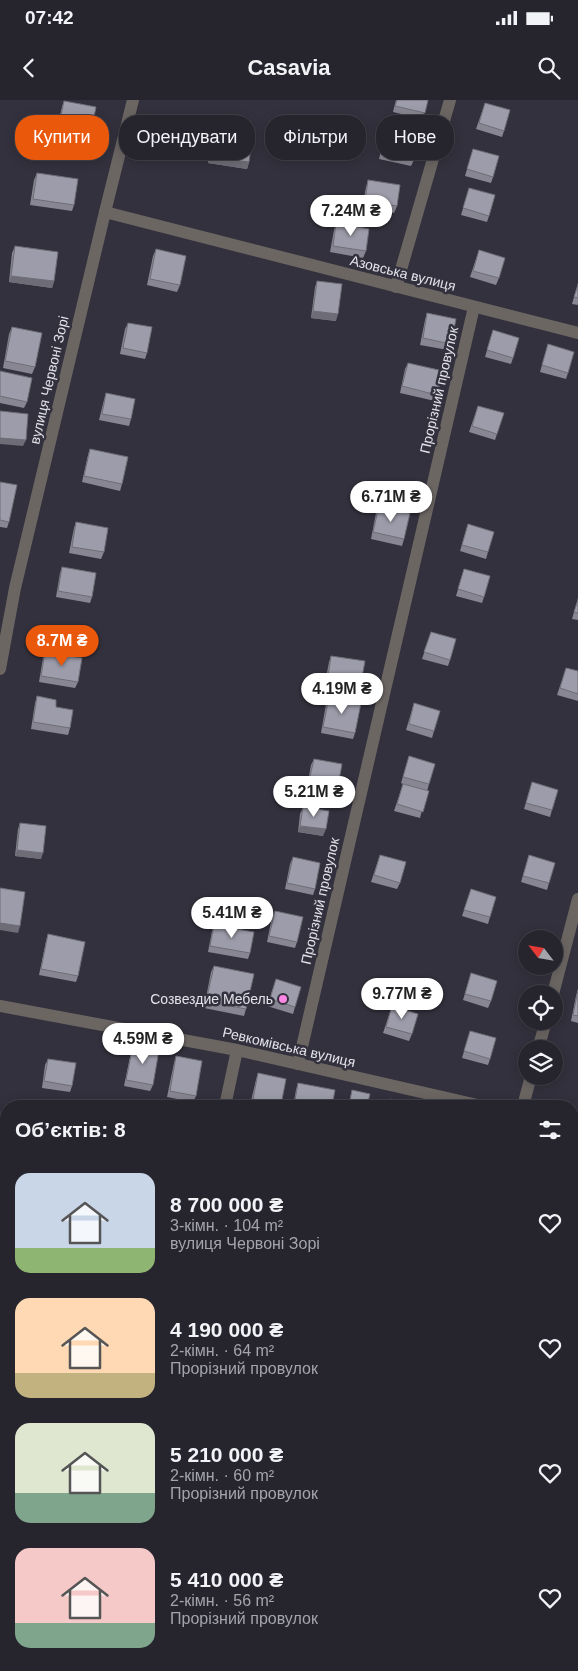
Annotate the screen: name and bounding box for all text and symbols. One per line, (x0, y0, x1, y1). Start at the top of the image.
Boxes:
text: 07:42 (25, 7, 74, 28)
icon: back (15, 54, 43, 82)
icon: search (535, 54, 563, 82)
text: Casavia (247, 55, 331, 80)
chip: Купити (15, 115, 109, 160)
chip: Орендувати (119, 115, 255, 160)
chip: Фільтри (265, 115, 366, 160)
chip: Нове (376, 115, 454, 160)
pin: 7.24M ₴ (305, 194, 397, 237)
text: 7.24M ₴ (321, 202, 381, 219)
street label: Азовська вулиця (348, 252, 458, 294)
street label: вулиця Червоні Зорі (26, 314, 72, 446)
street label: Прорізний провулок (417, 324, 462, 455)
pin: 6.71M ₴ (345, 480, 437, 523)
text: 6.71M ₴ (361, 488, 421, 505)
pin: 8.7M ₴ (21, 624, 103, 667)
text: 8.7M ₴ (37, 632, 87, 649)
pin: 4.19M ₴ (296, 672, 388, 715)
text: 4.19M ₴ (312, 680, 372, 697)
pin: 5.21M ₴ (268, 776, 360, 818)
text: 5.21M ₴ (284, 783, 344, 800)
street label: Прорізний провулок (298, 835, 343, 966)
pin: 5.41M ₴ (186, 896, 278, 939)
text: 5.41M ₴ (202, 904, 262, 921)
north arrow (518, 930, 562, 975)
map controls (518, 930, 563, 1085)
pin: 9.77M ₴ (356, 978, 448, 1020)
text: 9.77M ₴ (372, 985, 432, 1002)
button: locate (518, 985, 563, 1030)
place label: Созвездие Мебель (150, 991, 273, 1007)
marker: Созвездие Мебель (277, 993, 289, 1005)
pin: 4.59M ₴ (97, 1022, 189, 1065)
street label: Ревкомівська вулиця (221, 1024, 357, 1070)
text: 4.59M ₴ (113, 1030, 173, 1047)
button: layers (518, 1040, 563, 1085)
icon: filters (536, 1116, 564, 1144)
text: Об’єктів: 8 (15, 1118, 126, 1141)
icon: home (55, 1193, 115, 1253)
text: 8 700 000 ₴ (170, 1193, 283, 1216)
icon: heart (536, 1209, 564, 1237)
text: 3-кімн. · 104 m² (170, 1217, 283, 1234)
text: вулиця Червоні Зорі (170, 1235, 320, 1252)
icon: home (55, 1318, 115, 1378)
text: 4 190 000 ₴ (170, 1318, 283, 1341)
icon: heart (536, 1334, 564, 1362)
text: 2-кімн. · 64 m² (170, 1342, 274, 1359)
text: Прорізний провулок (170, 1360, 318, 1377)
icon: home (55, 1443, 115, 1503)
text: 5 210 000 ₴ (170, 1443, 283, 1466)
icon: heart (536, 1459, 564, 1487)
text: 2-кімн. · 60 m² (170, 1467, 274, 1484)
text: Прорізний провулок (170, 1485, 318, 1502)
icon: home (55, 1568, 115, 1628)
text: 5 410 000 ₴ (170, 1568, 283, 1591)
icon: heart (536, 1584, 564, 1612)
text: 2-кімн. · 56 m² (170, 1592, 274, 1609)
text: Прорізний провулок (170, 1610, 318, 1627)

